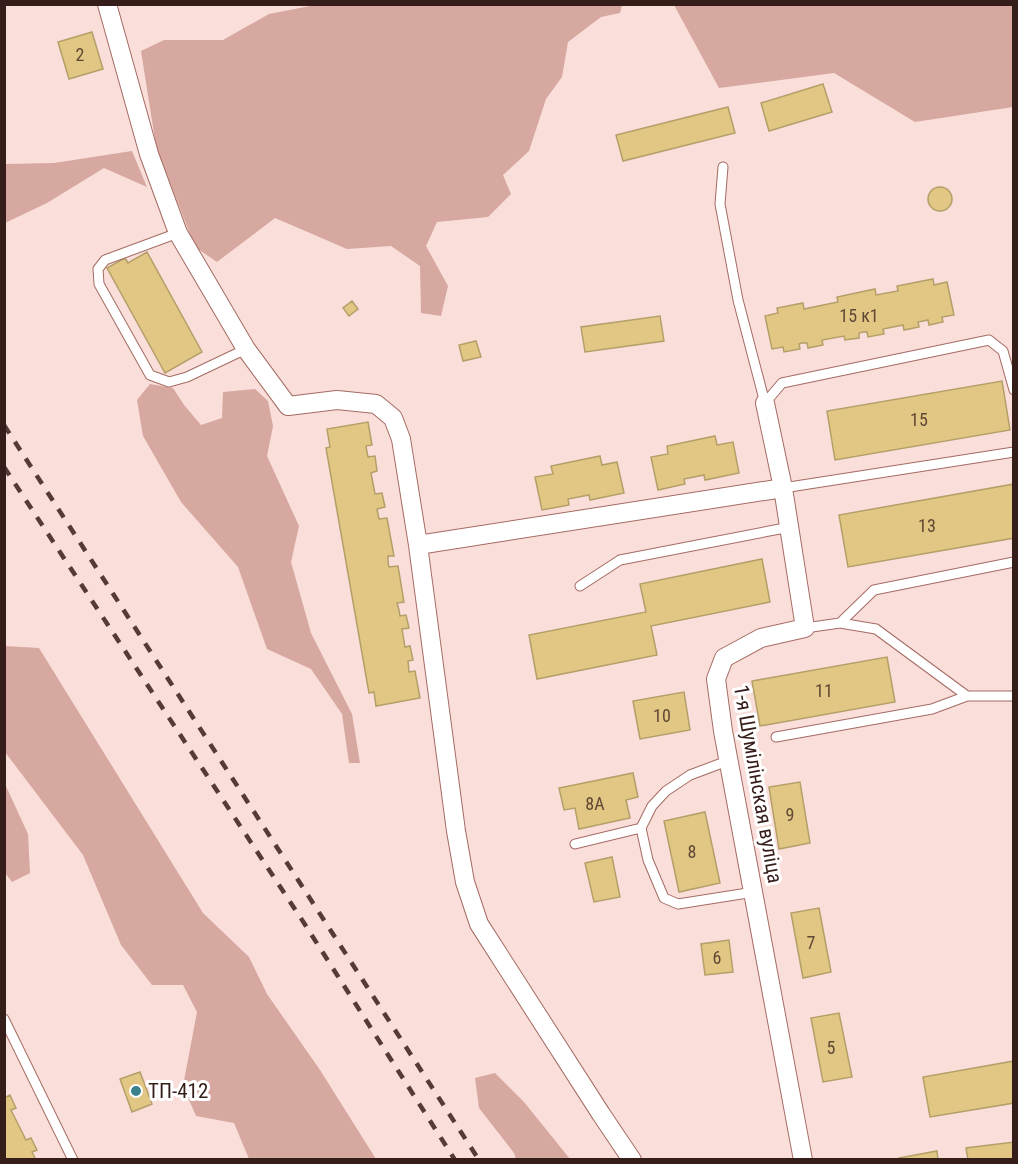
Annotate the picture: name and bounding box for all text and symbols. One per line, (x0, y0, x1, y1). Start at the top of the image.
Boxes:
house number: 2 (76, 44, 85, 65)
house number: 15 к1 (839, 305, 879, 326)
house number: 15 (910, 409, 928, 430)
house number: 13 (918, 515, 936, 536)
house number: 11 (815, 680, 833, 701)
street label: 1-я Шумілінская вуліца (729, 683, 787, 885)
house number: 10 (653, 705, 671, 726)
house number: 8А (585, 793, 605, 814)
house number: 9 (786, 804, 794, 825)
house number: 8 (688, 841, 696, 862)
house number: 7 (807, 932, 816, 953)
house number: 6 (713, 947, 721, 968)
house number: 5 (827, 1037, 836, 1058)
place label: ТП-412 (148, 1079, 208, 1103)
marker: ТП-412 (129, 1084, 143, 1098)

